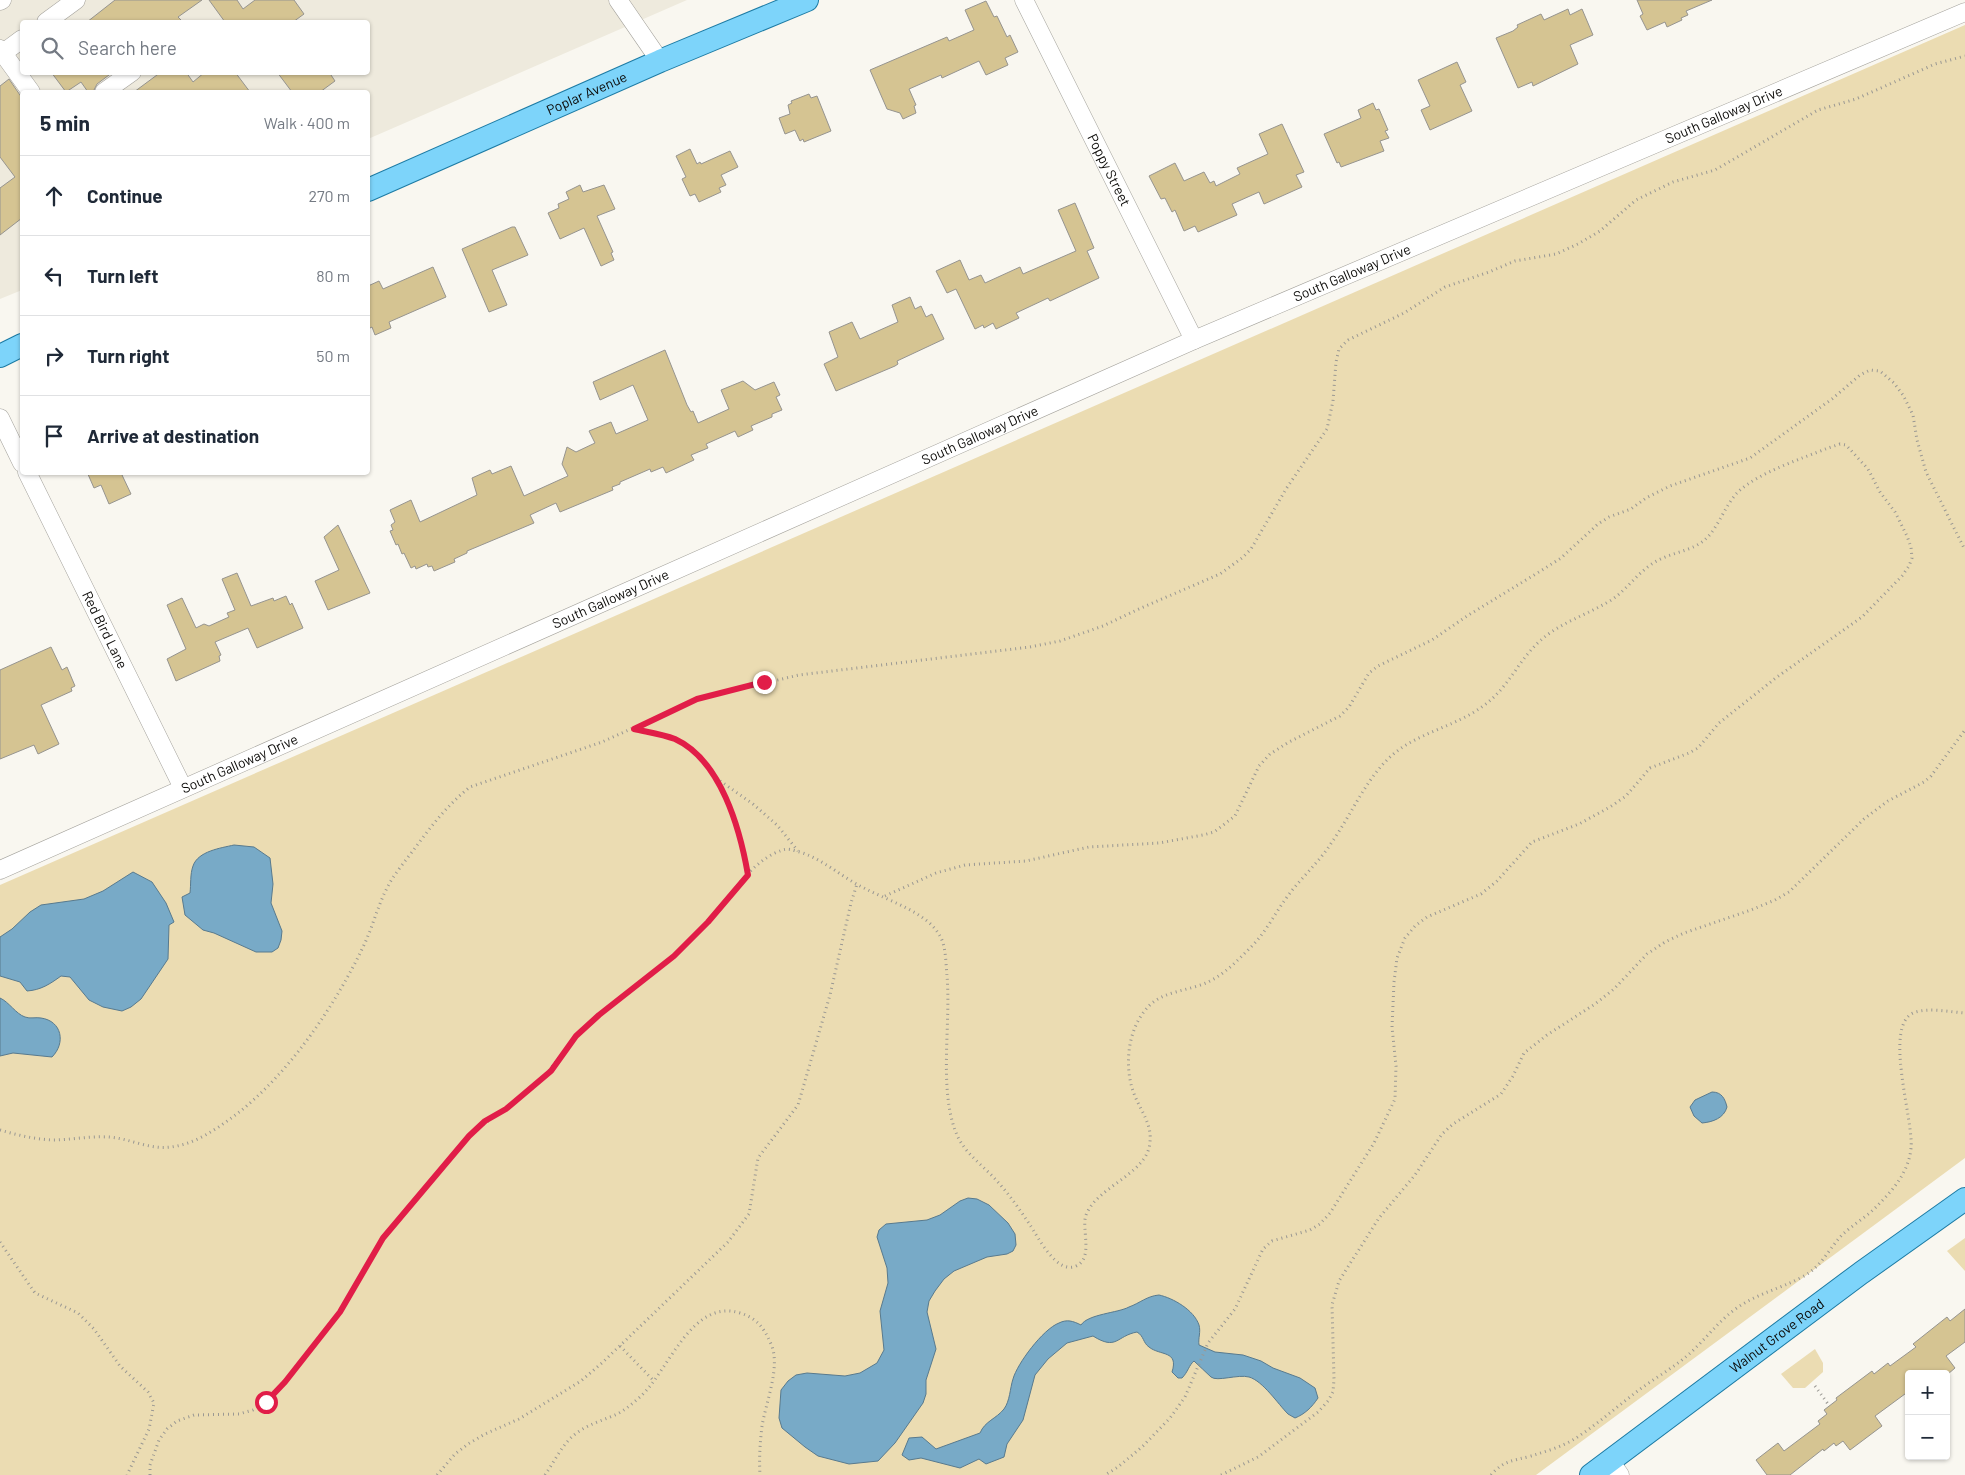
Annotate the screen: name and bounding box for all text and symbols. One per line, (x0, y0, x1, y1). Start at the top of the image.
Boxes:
search box (20, 20, 370, 75)
icon: search (38, 34, 66, 62)
text: Search here (78, 36, 177, 59)
street label: Poplar Avenue (544, 68, 629, 118)
street label: South Galloway Drive (1662, 82, 1785, 147)
text: 5 min (40, 110, 90, 135)
text: Walk · 400 m (264, 113, 350, 132)
street label: Poppy Street (1084, 131, 1135, 209)
icon: ahead (40, 182, 68, 210)
text: Continue (87, 184, 163, 207)
text: 270 m (308, 186, 350, 205)
street label: South Galloway Drive (1291, 240, 1413, 305)
icon: left (40, 262, 68, 290)
text: Turn left (87, 264, 158, 287)
text: 80 m (316, 266, 350, 285)
icon: right (40, 342, 68, 370)
text: Turn right (87, 344, 169, 367)
text: 50 m (316, 346, 350, 365)
street label: South Galloway Drive (919, 401, 1041, 468)
icon: arrive (40, 422, 68, 450)
text: Arrive at destination (87, 424, 259, 447)
street label: South Galloway Drive (549, 565, 671, 632)
street label: Red Bird Lane (79, 588, 132, 671)
route end (753, 671, 776, 694)
street label: South Galloway Drive (178, 730, 300, 797)
street label: Walnut Grove Road (1726, 1295, 1827, 1376)
map controls (1905, 1370, 1950, 1460)
button: + (1905, 1370, 1950, 1415)
route start (255, 1391, 278, 1414)
button: − (1905, 1415, 1950, 1460)

